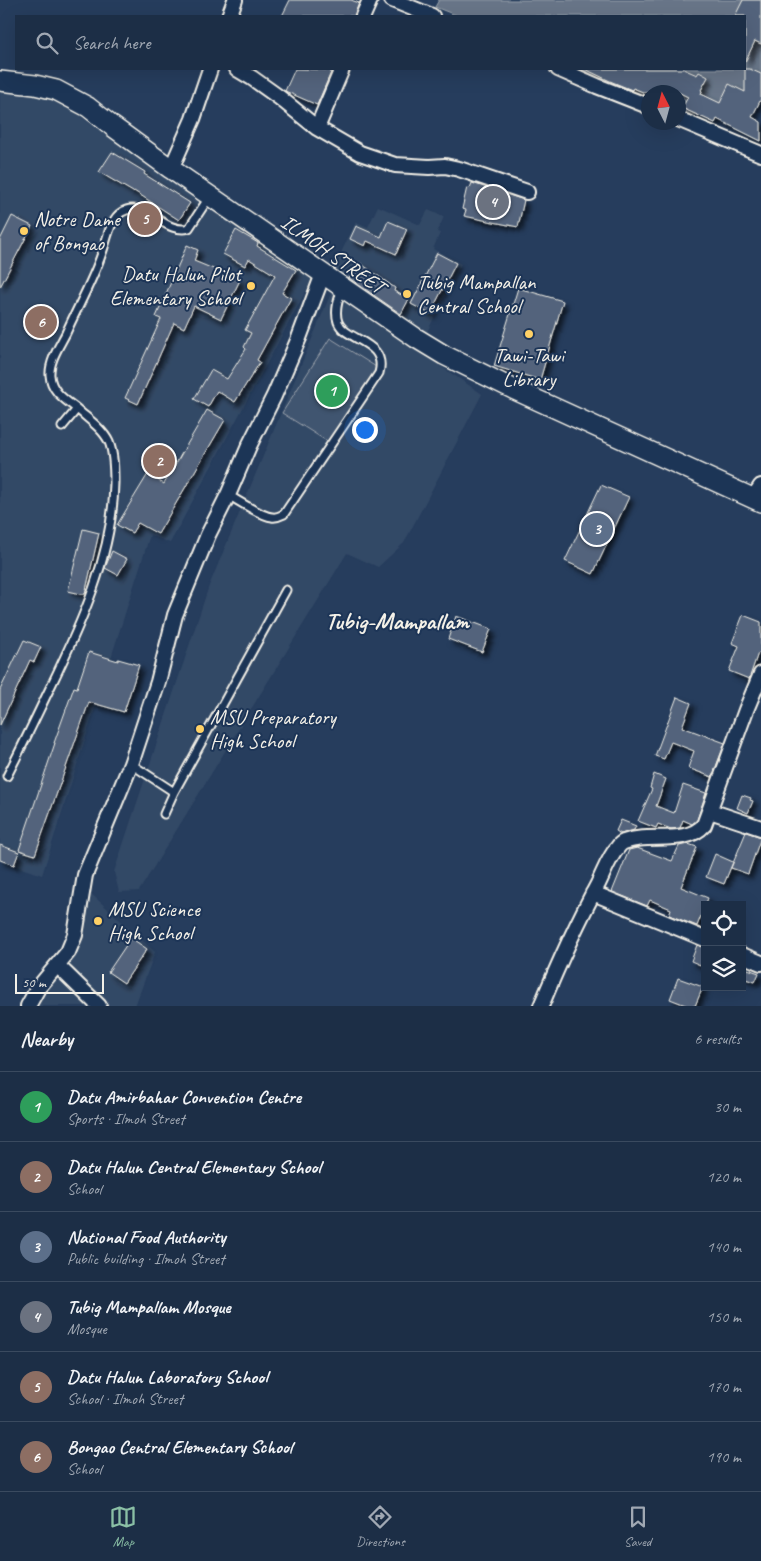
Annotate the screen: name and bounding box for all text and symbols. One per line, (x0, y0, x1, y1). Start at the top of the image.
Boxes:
search box (15, 15, 746, 70)
icon: search (33, 29, 61, 57)
text: Search here (73, 31, 150, 55)
north arrow (641, 85, 686, 130)
pin: 4 (477, 183, 509, 221)
pin: 5 (129, 200, 161, 238)
place label: Notre Dame of Bongao (34, 206, 122, 256)
street label: ILMOH STREET (276, 209, 394, 302)
marker: Notre Dame of Bongao (18, 225, 30, 237)
place label: Datu Halun Pilot Elementary School (110, 261, 244, 311)
place label: Tubig Mampallan Central School (417, 269, 536, 319)
marker: Datu Halun Pilot Elementary School (245, 280, 257, 292)
marker: Tubig Mampallan Central School (401, 288, 413, 300)
pin: 6 (25, 303, 57, 341)
marker: Tawi-Tawi Library (523, 328, 535, 340)
place label: Tawi-Tawi Library (494, 342, 567, 392)
pin: 1 (316, 372, 348, 410)
your location (352, 417, 378, 443)
pin: 2 (143, 442, 175, 480)
pin: 3 (581, 510, 613, 548)
district label: Tubig-Mampallam (325, 606, 470, 636)
place label: MSU Preparatory High School (210, 704, 337, 754)
marker: MSU Preparatory High School (194, 723, 206, 735)
place label: MSU Science High School (108, 896, 201, 946)
map controls (701, 901, 746, 991)
button: locate (701, 901, 746, 946)
marker: MSU Science High School (92, 915, 104, 927)
button: layers (701, 946, 746, 991)
scale bar (15, 971, 104, 994)
text: 50 m (22, 974, 46, 991)
text: Nearby (20, 1026, 73, 1052)
text: 6 results (694, 1029, 741, 1049)
text: Datu Amirbahar Convention Centre (67, 1085, 301, 1109)
text: 1 (32, 1097, 40, 1117)
text: 30 m (714, 1097, 741, 1117)
text: Sports · Ilmoh Street (67, 1109, 185, 1129)
text: Datu Halun Central Elementary School (67, 1155, 321, 1179)
text: 2 (32, 1167, 40, 1187)
text: 120 m (707, 1167, 741, 1187)
text: School (67, 1179, 101, 1199)
text: National Food Authority (67, 1225, 226, 1249)
text: 3 (32, 1237, 40, 1257)
text: 140 m (707, 1237, 741, 1257)
text: Public building · Ilmoh Street (67, 1249, 225, 1269)
text: Tubig Mampallam Mosque (67, 1295, 231, 1319)
text: 4 (32, 1307, 40, 1327)
text: 150 m (707, 1307, 741, 1327)
text: Mosque (67, 1319, 107, 1339)
text: Datu Halun Laboratory School (67, 1365, 268, 1389)
text: 5 (33, 1377, 39, 1397)
text: 170 m (707, 1377, 741, 1397)
text: School · Ilmoh Street (67, 1389, 183, 1409)
text: Bongao Central Elementary School (67, 1435, 292, 1459)
text: 6 (32, 1447, 40, 1467)
text: 190 m (707, 1447, 741, 1467)
text: School (67, 1459, 101, 1479)
tab: Map (109, 1503, 137, 1550)
tab: Directions (356, 1503, 405, 1550)
tab: Saved (624, 1503, 652, 1550)

